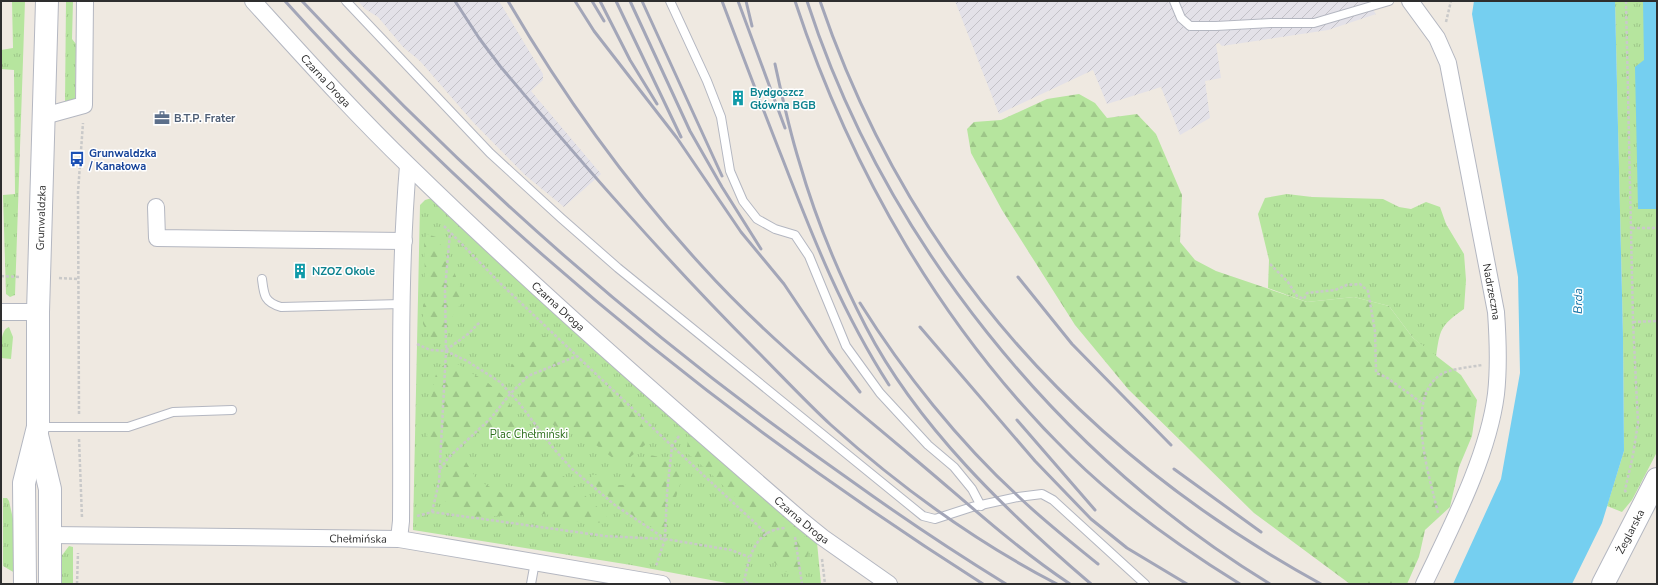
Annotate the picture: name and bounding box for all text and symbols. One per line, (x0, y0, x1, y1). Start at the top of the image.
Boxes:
street label: Czarna Droga (297, 51, 355, 111)
place label: Bydgoszcz Główna BGB (750, 85, 816, 113)
building icon: Bydgoszcz Główna BGB (729, 89, 747, 107)
office icon: B.T.P. Frater (153, 109, 171, 127)
place label: B.T.P. Frater (174, 111, 236, 126)
place label: Grunwaldzka / Kanałowa (88, 146, 157, 174)
bus stop icon: Grunwaldzka / Kanałowa (68, 150, 86, 168)
street label: Grunwaldzka (32, 185, 49, 251)
building icon: NZOZ Okole (291, 262, 309, 280)
street label: Nadrzeczna (1479, 262, 1504, 321)
place label: NZOZ Okole (312, 264, 375, 279)
street label: Czarna Droga (528, 278, 588, 335)
water label: Brda (1570, 288, 1586, 314)
park label: Plac Chełmiński (490, 427, 568, 442)
street label: Czarna Droga (771, 493, 832, 547)
street label: Żeglarska (1612, 507, 1648, 556)
street label: Chełmińska (329, 531, 387, 546)

